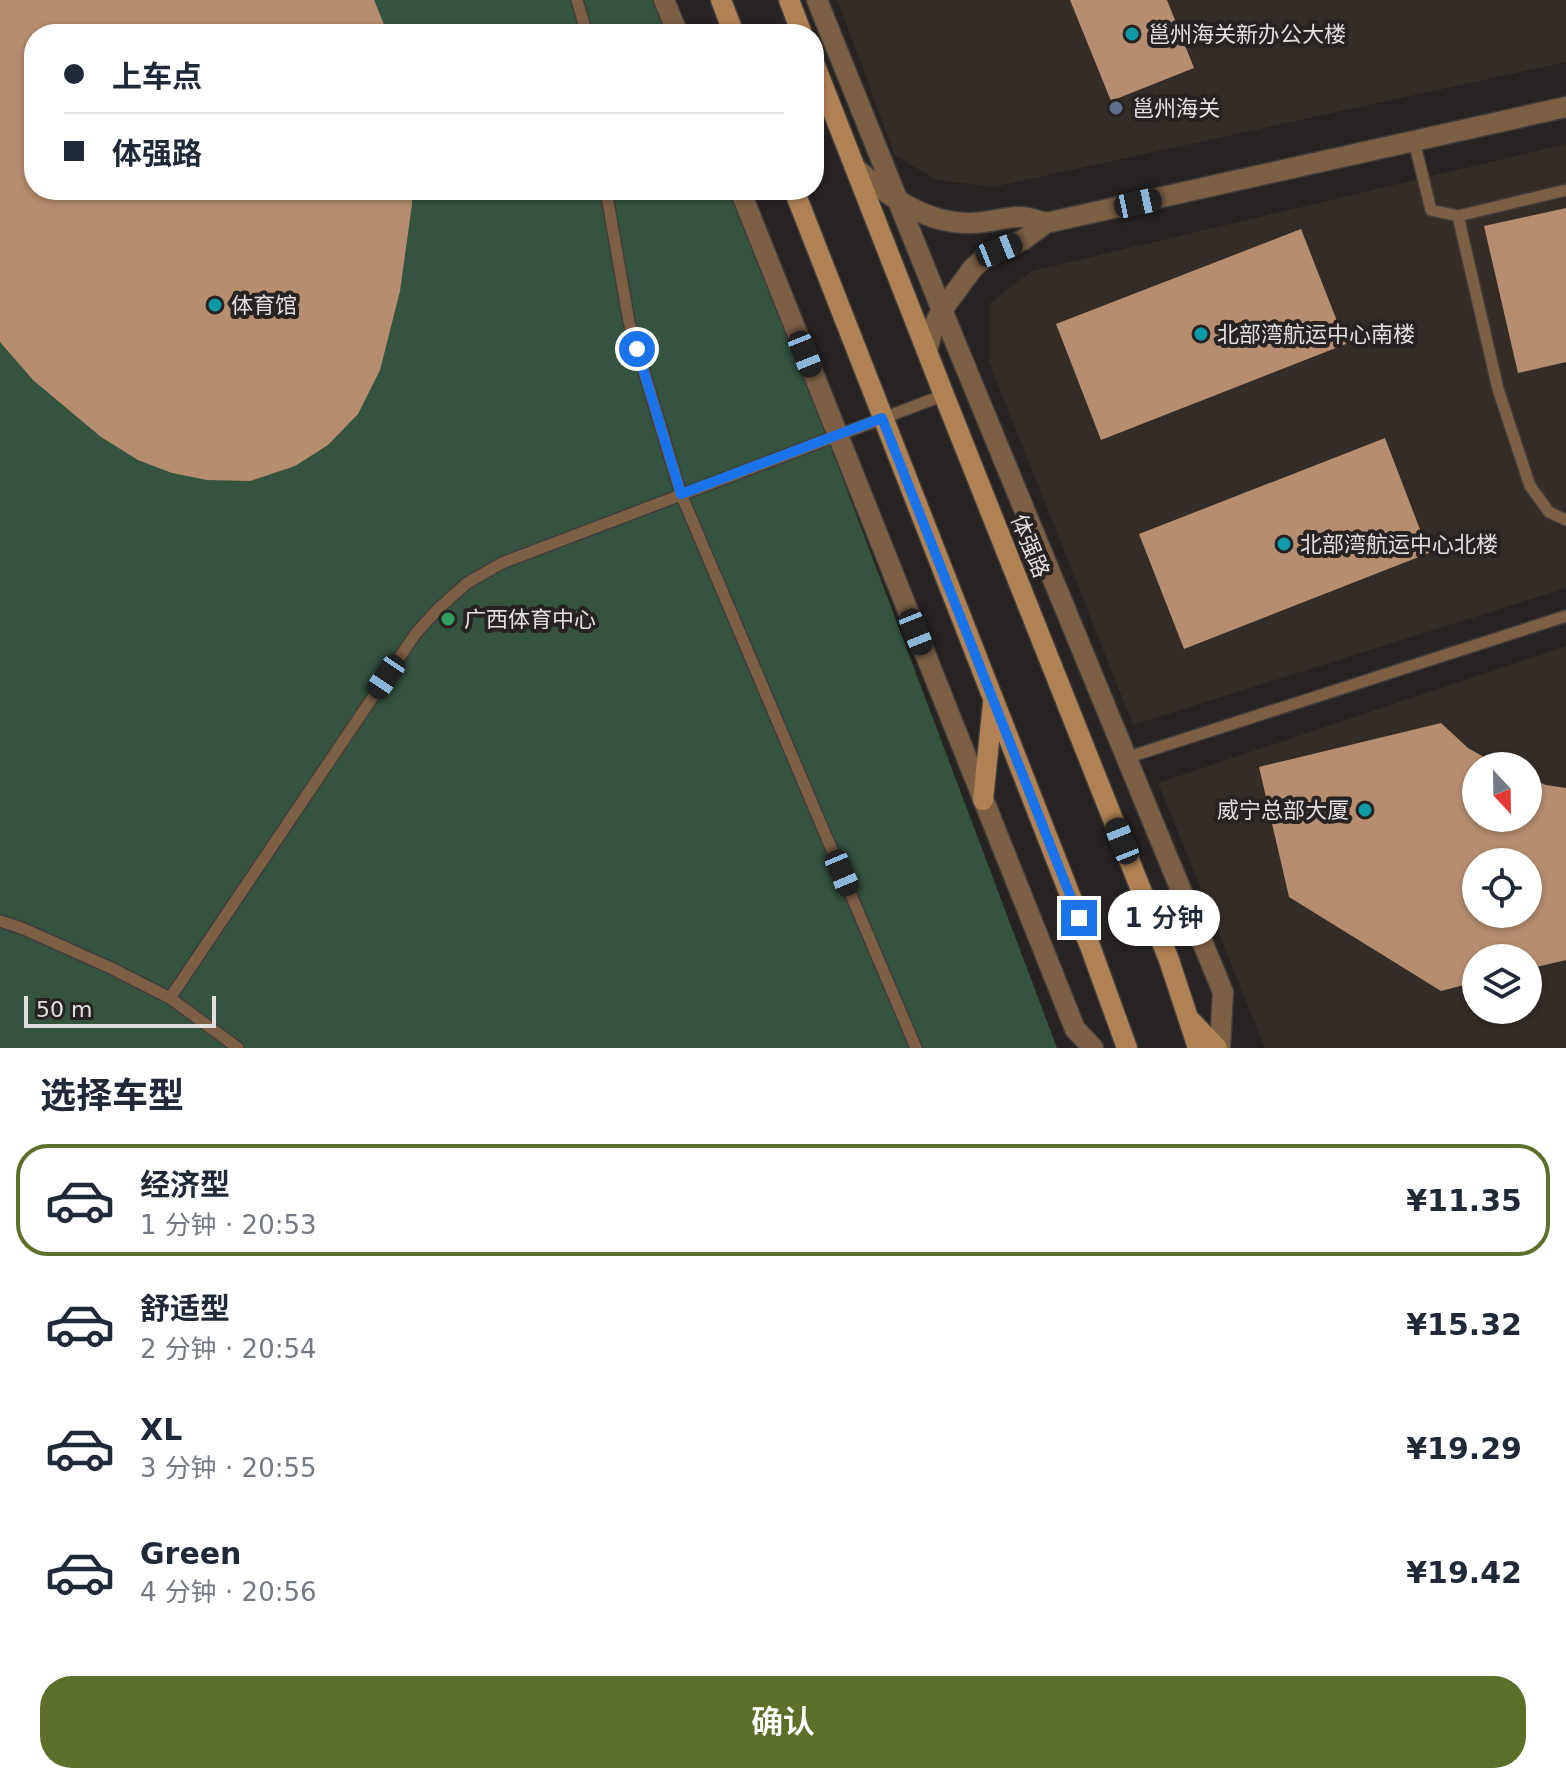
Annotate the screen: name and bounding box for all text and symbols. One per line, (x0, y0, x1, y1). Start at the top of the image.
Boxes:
place label: 邕州海关新办公大楼 (1148, 22, 1346, 47)
marker: 邕州海关新办公大楼 (1123, 25, 1141, 43)
text: 上车点 (112, 59, 202, 94)
place label: 邕州海关 (1132, 96, 1220, 121)
marker: 邕州海关 (1107, 99, 1125, 117)
text: 体强路 (112, 136, 202, 171)
car (1112, 186, 1164, 220)
car (972, 230, 1026, 270)
place label: 体育馆 (231, 293, 297, 318)
marker: 体育馆 (206, 296, 224, 314)
place label: 北部湾航运中心南楼 (1217, 322, 1415, 347)
marker: 北部湾航运中心南楼 (1192, 325, 1210, 343)
car (785, 327, 825, 381)
route start (619, 331, 655, 367)
street label: 体强路 (1006, 511, 1054, 581)
place label: 北部湾航运中心北楼 (1300, 532, 1498, 557)
marker: 北部湾航运中心北楼 (1275, 535, 1293, 553)
car (896, 605, 936, 659)
place label: 广西体育中心 (464, 607, 596, 632)
marker: 广西体育中心 (439, 610, 457, 628)
car (363, 650, 409, 704)
north arrow (1462, 752, 1542, 832)
map controls (1462, 752, 1542, 1024)
place label: 威宁总部大厦 (1217, 798, 1349, 823)
marker: 威宁总部大厦 (1356, 801, 1374, 819)
car (1102, 814, 1142, 868)
car (822, 846, 862, 900)
button: locate (1462, 848, 1542, 928)
callout: 1 分钟 (1107, 890, 1219, 946)
route end (1061, 900, 1097, 936)
text: 1 分钟 (1124, 903, 1204, 933)
button: layers (1462, 944, 1542, 1024)
scale bar (24, 992, 216, 1028)
text: 50 m (36, 997, 92, 1022)
text: 选择车型 (40, 1075, 184, 1116)
icon: car (44, 1164, 116, 1236)
text: 经济型 (140, 1167, 230, 1202)
text: ¥11.35 (1406, 1183, 1522, 1218)
text: 1 分钟 · 20:53 (140, 1210, 317, 1240)
icon: car (44, 1288, 116, 1360)
text: 舒适型 (140, 1291, 230, 1326)
text: ¥15.32 (1406, 1307, 1522, 1342)
text: 2 分钟 · 20:54 (140, 1334, 317, 1364)
icon: car (44, 1412, 116, 1484)
text: XL (140, 1412, 182, 1447)
text: ¥19.29 (1406, 1431, 1522, 1466)
text: 3 分钟 · 20:55 (140, 1453, 317, 1483)
icon: car (44, 1536, 116, 1608)
text: Green (140, 1536, 241, 1571)
text: ¥19.42 (1406, 1555, 1522, 1590)
text: 4 分钟 · 20:56 (140, 1577, 317, 1607)
button: 确认 (40, 1676, 1526, 1768)

